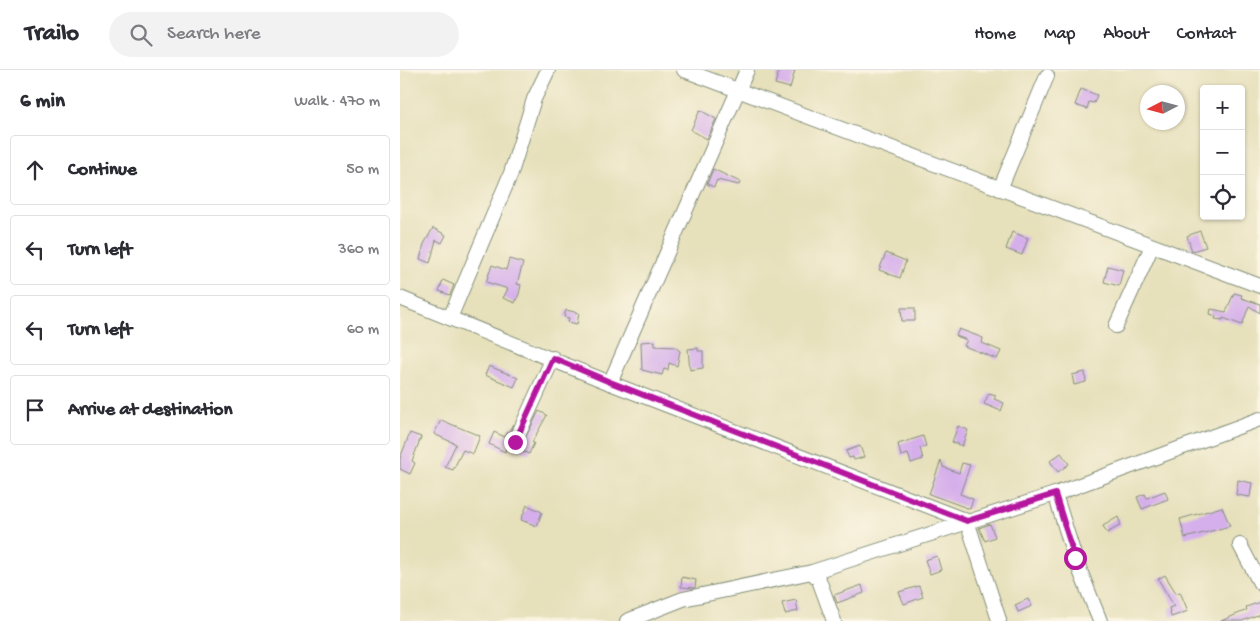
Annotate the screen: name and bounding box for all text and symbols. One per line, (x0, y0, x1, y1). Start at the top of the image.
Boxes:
search box (109, 12, 459, 57)
text: Trailo (25, 20, 79, 49)
icon: search (127, 21, 155, 49)
text: Search here (167, 23, 261, 46)
text: Home (974, 24, 1016, 45)
text: Map (1044, 24, 1075, 45)
text: About (1103, 24, 1149, 45)
text: Contact (1177, 24, 1235, 45)
north arrow (1140, 85, 1185, 130)
map controls (1200, 85, 1245, 220)
button: + (1200, 85, 1245, 130)
text: 6 min (20, 90, 65, 115)
text: Walk · 470 m (294, 93, 380, 112)
button: − (1200, 130, 1245, 175)
icon: ahead (21, 156, 49, 184)
text: Continue (68, 159, 137, 182)
text: 50 m (346, 161, 379, 180)
button: locate (1200, 175, 1245, 220)
icon: left (21, 236, 49, 264)
text: Turn left (68, 239, 132, 262)
text: 360 m (338, 241, 379, 260)
icon: left (21, 316, 49, 344)
text: Turn left (68, 319, 132, 342)
text: 60 m (347, 321, 379, 340)
icon: arrive (21, 396, 49, 424)
text: Arrive at destination (68, 399, 232, 422)
route end (504, 431, 527, 454)
route start (1064, 547, 1087, 570)

